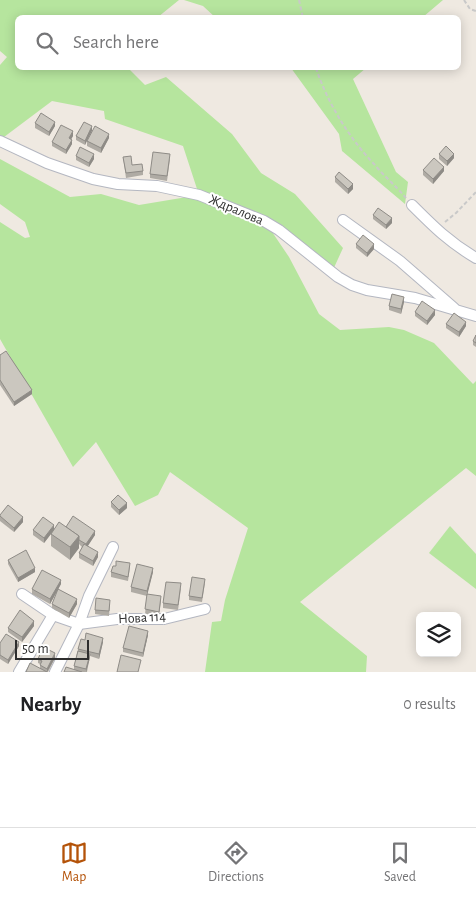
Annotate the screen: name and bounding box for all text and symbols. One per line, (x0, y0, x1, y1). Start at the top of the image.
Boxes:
search box (15, 15, 461, 70)
icon: search (33, 29, 61, 57)
text: Search here (73, 33, 159, 52)
street label: Ждралова (206, 192, 266, 228)
street label: Нова 114 (118, 610, 167, 626)
map controls (416, 612, 461, 657)
button: layers (416, 612, 461, 657)
scale bar (15, 637, 89, 660)
text: 50 m (22, 642, 49, 656)
text: Nearby (20, 694, 81, 715)
text: 0 results (403, 696, 456, 712)
tab: Map (60, 839, 88, 886)
tab: Directions (208, 839, 264, 886)
tab: Saved (384, 839, 416, 886)

